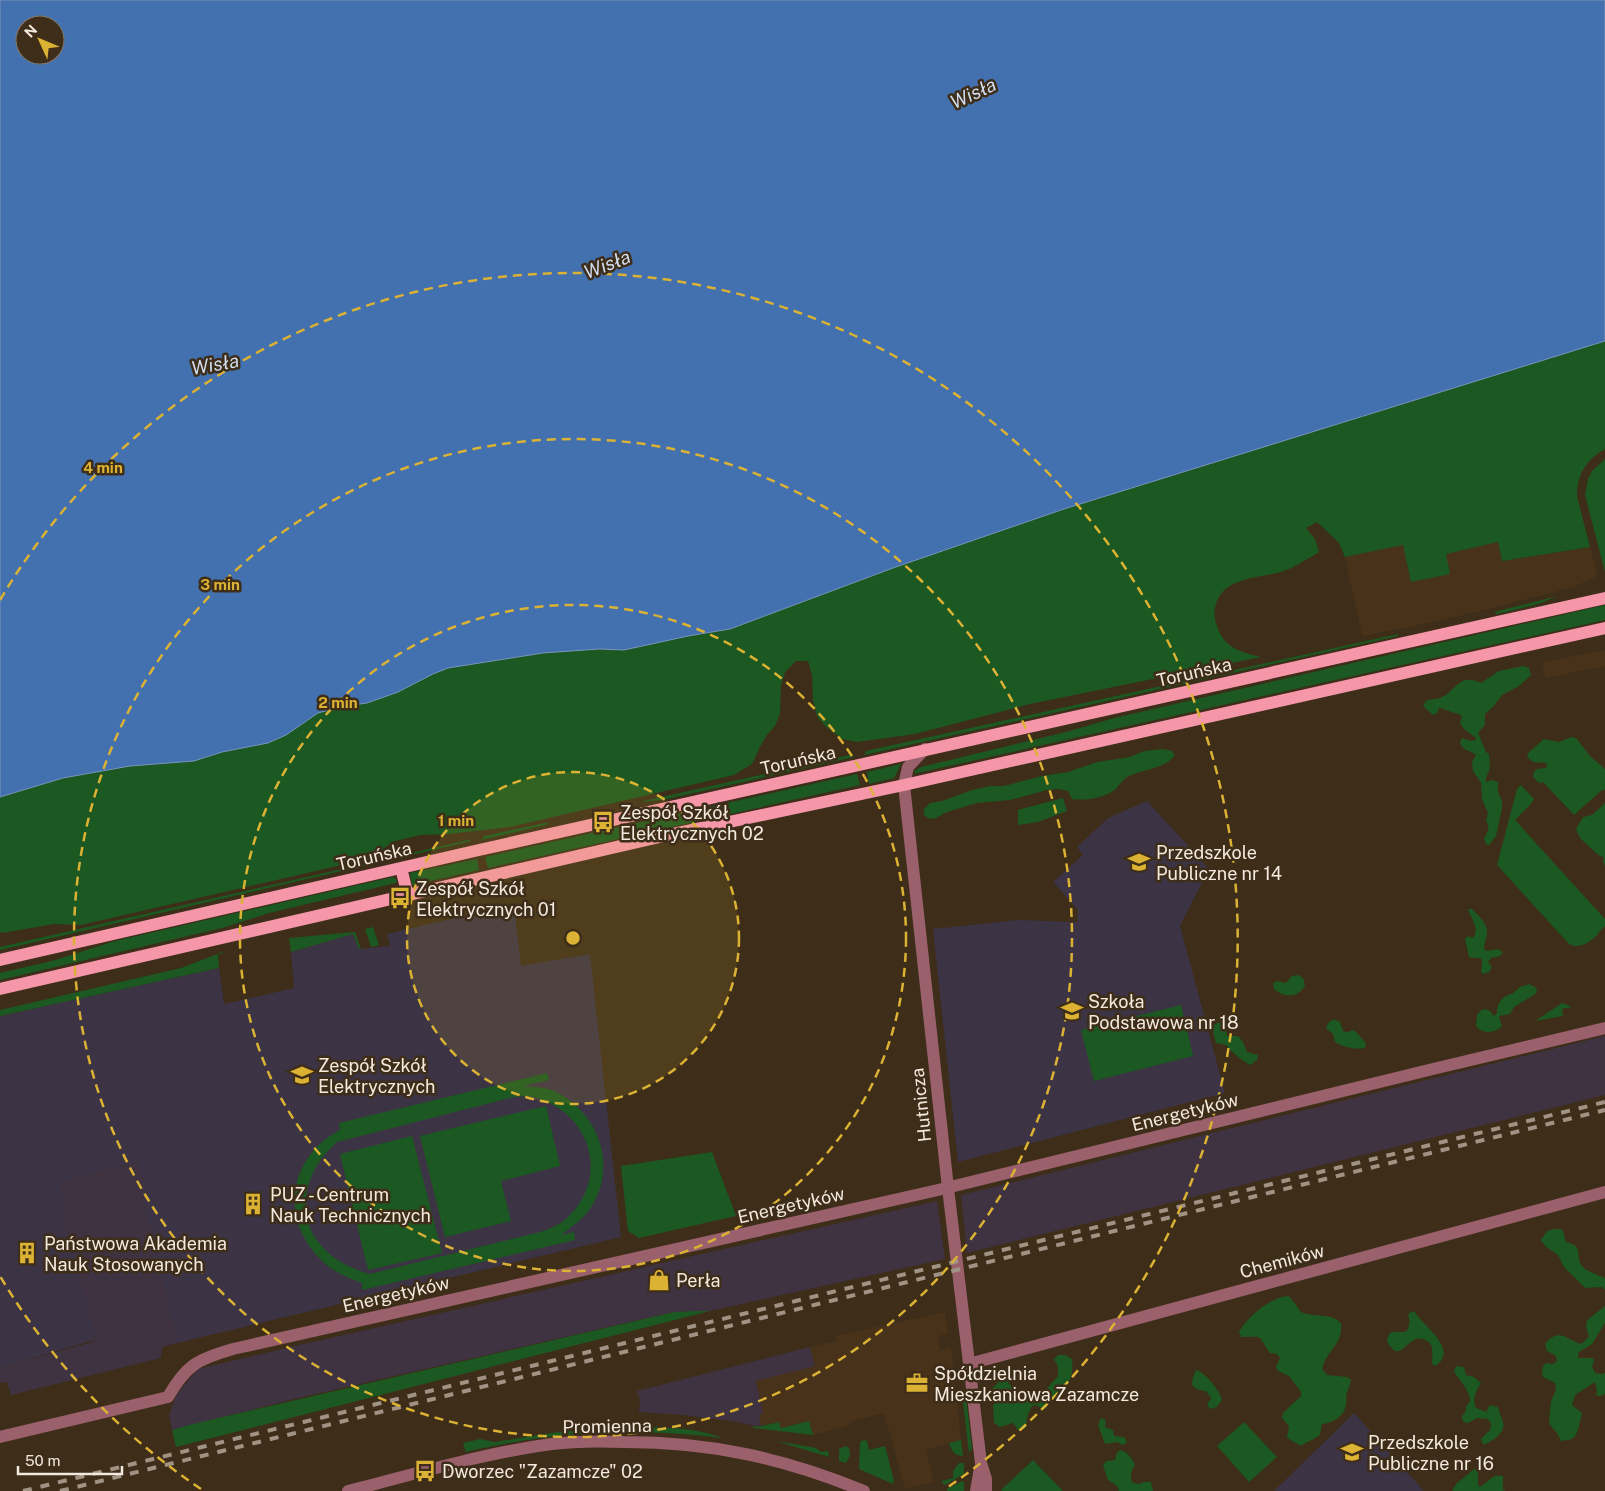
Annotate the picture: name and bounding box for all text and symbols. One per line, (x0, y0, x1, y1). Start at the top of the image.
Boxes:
north arrow (15, 15, 65, 65)
text: N (21, 21, 40, 40)
water label: Wisła (947, 73, 999, 113)
water label: Wisła (581, 245, 633, 283)
water label: Wisła (189, 349, 241, 379)
text: 4 min (83, 459, 123, 476)
text: 3 min (200, 576, 240, 593)
street label: Toruńska (1154, 653, 1234, 691)
text: 2 min (318, 694, 358, 711)
street label: Toruńska (758, 741, 838, 779)
place label: Zespół Szkół Elektrycznych 02 (620, 802, 764, 844)
bus stop icon: Zespół Szkół Elektrycznych 02 (590, 809, 616, 835)
text: 1 min (438, 812, 474, 829)
street label: Toruńska (334, 837, 414, 875)
place label: Przedszkole Publiczne nr 14 (1156, 842, 1282, 884)
school or university icon: Przedszkole Publiczne nr 14 (1126, 849, 1152, 875)
place label: Zespół Szkół Elektrycznych 01 (416, 878, 556, 920)
bus stop icon: Zespół Szkół Elektrycznych 01 (387, 885, 413, 911)
centre of rings (564, 929, 582, 947)
place label: Szkoła Podstawowa nr 18 (1088, 991, 1239, 1033)
school or university icon: Szkoła Podstawowa nr 18 (1059, 998, 1085, 1024)
place label: Zespół Szkół Elektrycznych (318, 1055, 436, 1097)
school or university icon: Zespół Szkół Elektrycznych (289, 1062, 315, 1088)
street label: Hutnicza (907, 1067, 935, 1143)
street label: Energetyków (1129, 1089, 1241, 1135)
street label: Energetyków (735, 1182, 847, 1228)
place label: PUZ - Centrum Nauk Technicznych (270, 1184, 431, 1226)
building icon: PUZ - Centrum Nauk Technicznych (240, 1191, 266, 1217)
place label: Państwowa Akademia Nauk Stosowanych (44, 1233, 227, 1275)
building icon: Państwowa Akademia Nauk Stosowanych (14, 1240, 40, 1266)
street label: Chemików (1237, 1240, 1327, 1282)
shop icon: Perła (646, 1267, 672, 1293)
place label: Perła (676, 1270, 721, 1291)
street label: Energetyków (340, 1271, 452, 1317)
place label: Spółdzielnia Mieszkaniowa Zazamcze (934, 1363, 1139, 1405)
office icon: Spółdzielnia Mieszkaniowa Zazamcze (904, 1370, 930, 1396)
street label: Promienna (562, 1415, 652, 1437)
place label: Przedszkole Publiczne nr 16 (1368, 1432, 1494, 1474)
school or university icon: Przedszkole Publiczne nr 16 (1339, 1439, 1365, 1465)
scale bar (18, 1444, 121, 1476)
text: 50 m (25, 1452, 60, 1469)
bus stop icon: Dworzec "Zazamcze" 02 (412, 1458, 438, 1484)
place label: Dworzec "Zazamcze" 02 (442, 1461, 643, 1482)

